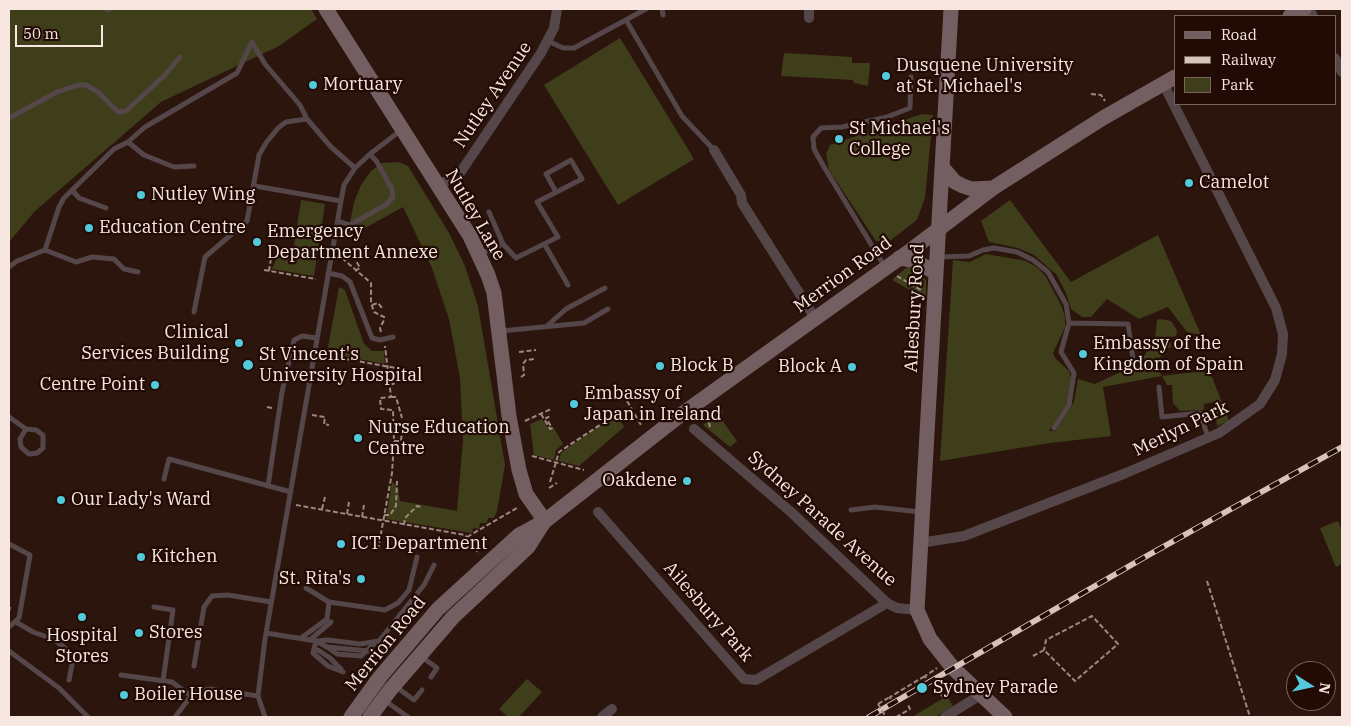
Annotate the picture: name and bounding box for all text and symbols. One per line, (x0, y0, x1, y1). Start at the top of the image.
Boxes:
scale bar (18, 15, 105, 47)
legend (1174, 15, 1336, 105)
text: 50 m (23, 24, 59, 43)
text: Road (1221, 25, 1257, 44)
street label: Nutley Avenue (450, 38, 536, 152)
text: Railway (1221, 50, 1276, 69)
place label: Dusquene University at St. Michael's (896, 55, 1073, 98)
marker: Dusquene University at St. Michael's (880, 70, 892, 82)
place label: Mortuary (323, 74, 402, 96)
text: Park (1221, 75, 1254, 94)
marker: Mortuary (307, 79, 319, 91)
place label: St Michael's College (849, 118, 950, 160)
marker: St Michael's College (833, 133, 845, 145)
street label: Nutley Lane (440, 165, 510, 265)
place label: Camelot (1199, 172, 1269, 194)
marker: Camelot (1183, 177, 1195, 189)
place label: Nutley Wing (151, 184, 255, 206)
marker: Nutley Wing (135, 189, 147, 201)
place label: Education Centre (99, 217, 246, 239)
place label: Emergency Department Annexe (267, 221, 438, 264)
marker: Education Centre (83, 222, 95, 234)
street label: Merrion Road (790, 232, 896, 318)
marker: Emergency Department Annexe (251, 236, 263, 248)
street label: Ailesbury Road (901, 243, 929, 373)
place label: Clinical Services Building (81, 322, 229, 364)
place label: Embassy of the Kingdom of Spain (1093, 333, 1244, 376)
marker: Clinical Services Building (233, 337, 245, 349)
place label: St Vincent's University Hospital (259, 344, 422, 386)
marker: Embassy of the Kingdom of Spain (1077, 348, 1089, 360)
place label: Block B (670, 355, 734, 377)
place label: Block A (778, 356, 842, 378)
marker: St Vincent's University Hospital (241, 358, 255, 372)
marker: Block B (654, 360, 666, 372)
marker: Block A (846, 361, 858, 373)
place label: Centre Point (40, 374, 145, 396)
marker: Centre Point (149, 379, 161, 391)
place label: Embassy of Japan in Ireland (584, 383, 722, 426)
street label: Merlyn Park (1130, 397, 1232, 461)
marker: Embassy of Japan in Ireland (568, 398, 580, 410)
place label: Nurse Education Centre (368, 417, 510, 459)
marker: Nurse Education Centre (352, 432, 364, 444)
street label: Sydney Parade Avenue (743, 447, 901, 591)
place label: Oakdene (602, 470, 677, 492)
marker: Oakdene (681, 475, 693, 487)
place label: Our Lady's Ward (71, 489, 211, 511)
marker: Our Lady's Ward (55, 494, 67, 506)
place label: ICT Department (351, 533, 487, 555)
marker: ICT Department (335, 538, 347, 550)
place label: Kitchen (151, 546, 217, 568)
marker: Kitchen (135, 551, 147, 563)
street label: Ailesbury Park (659, 558, 757, 666)
place label: St. Rita's (279, 568, 351, 590)
marker: St. Rita's (355, 573, 367, 585)
street label: Merrion Road (341, 592, 431, 696)
marker: Hospital Stores (76, 611, 88, 623)
place label: Stores (149, 622, 202, 644)
place label: Hospital Stores (46, 625, 118, 668)
marker: Stores (133, 627, 145, 639)
north arrow (1286, 661, 1336, 711)
place label: Sydney Parade (933, 677, 1058, 699)
marker: Sydney Parade (915, 681, 929, 695)
text: N (1315, 681, 1335, 695)
place label: Boiler House (134, 684, 243, 706)
marker: Boiler House (118, 689, 130, 701)

